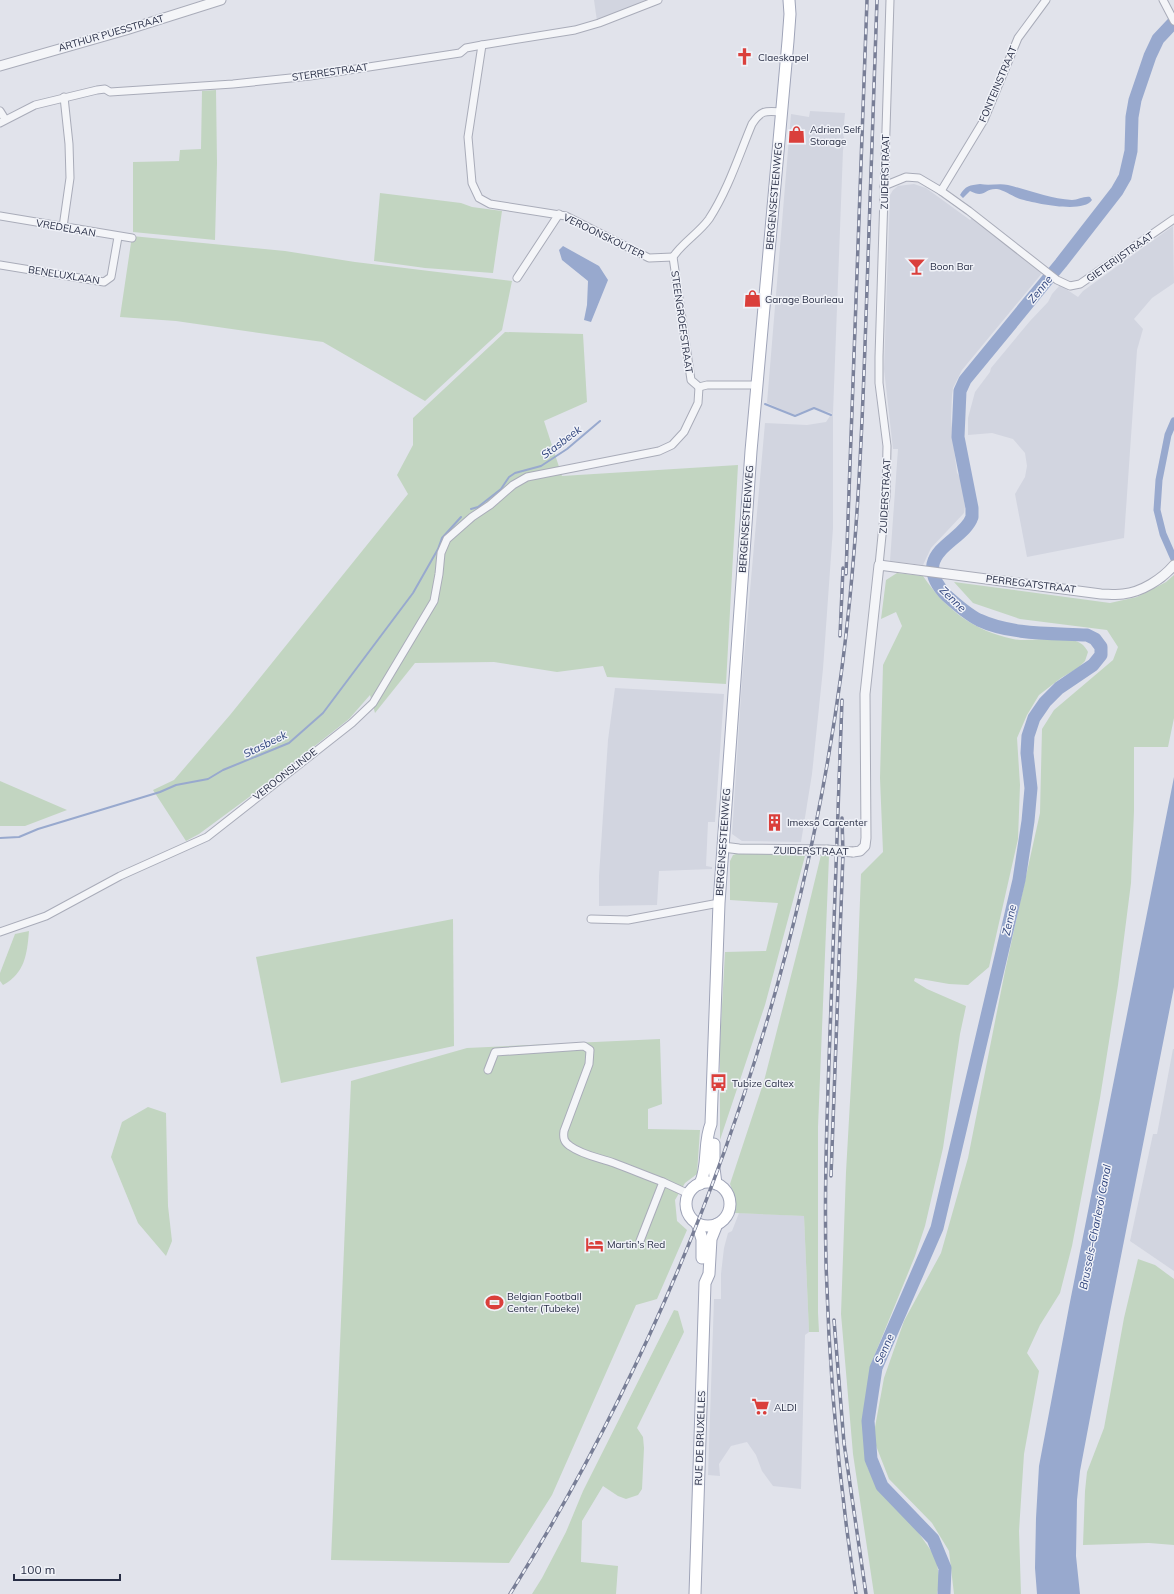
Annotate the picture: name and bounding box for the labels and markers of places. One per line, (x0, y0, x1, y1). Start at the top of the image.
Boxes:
church icon: Claeskapel (735, 47, 755, 67)
place label: Claeskapel (758, 51, 809, 64)
place label: Adrien Self Storage (810, 123, 861, 148)
shop icon: Adrien Self Storage (787, 125, 807, 145)
bar icon: Boon Bar (907, 256, 927, 276)
place label: Boon Bar (930, 260, 973, 273)
shop icon: Garage Bourleau (742, 289, 762, 309)
place label: Garage Bourleau (765, 293, 843, 306)
building icon: Imexso Carcenter (764, 812, 784, 832)
place label: Imexso Carcenter (787, 816, 868, 829)
bus stop icon: Tubize Caltex (709, 1073, 729, 1093)
place label: Tubize Caltex (732, 1077, 795, 1090)
hotel icon: Martin's Red (584, 1234, 604, 1254)
place label: Martin's Red (607, 1238, 665, 1251)
place label: Belgian Football Center (Tubeke) (507, 1290, 582, 1315)
sports icon: Belgian Football Center (Tubeke) (484, 1292, 504, 1312)
supermarket icon: ALDI (751, 1397, 771, 1417)
place label: ALDI (774, 1401, 797, 1414)

